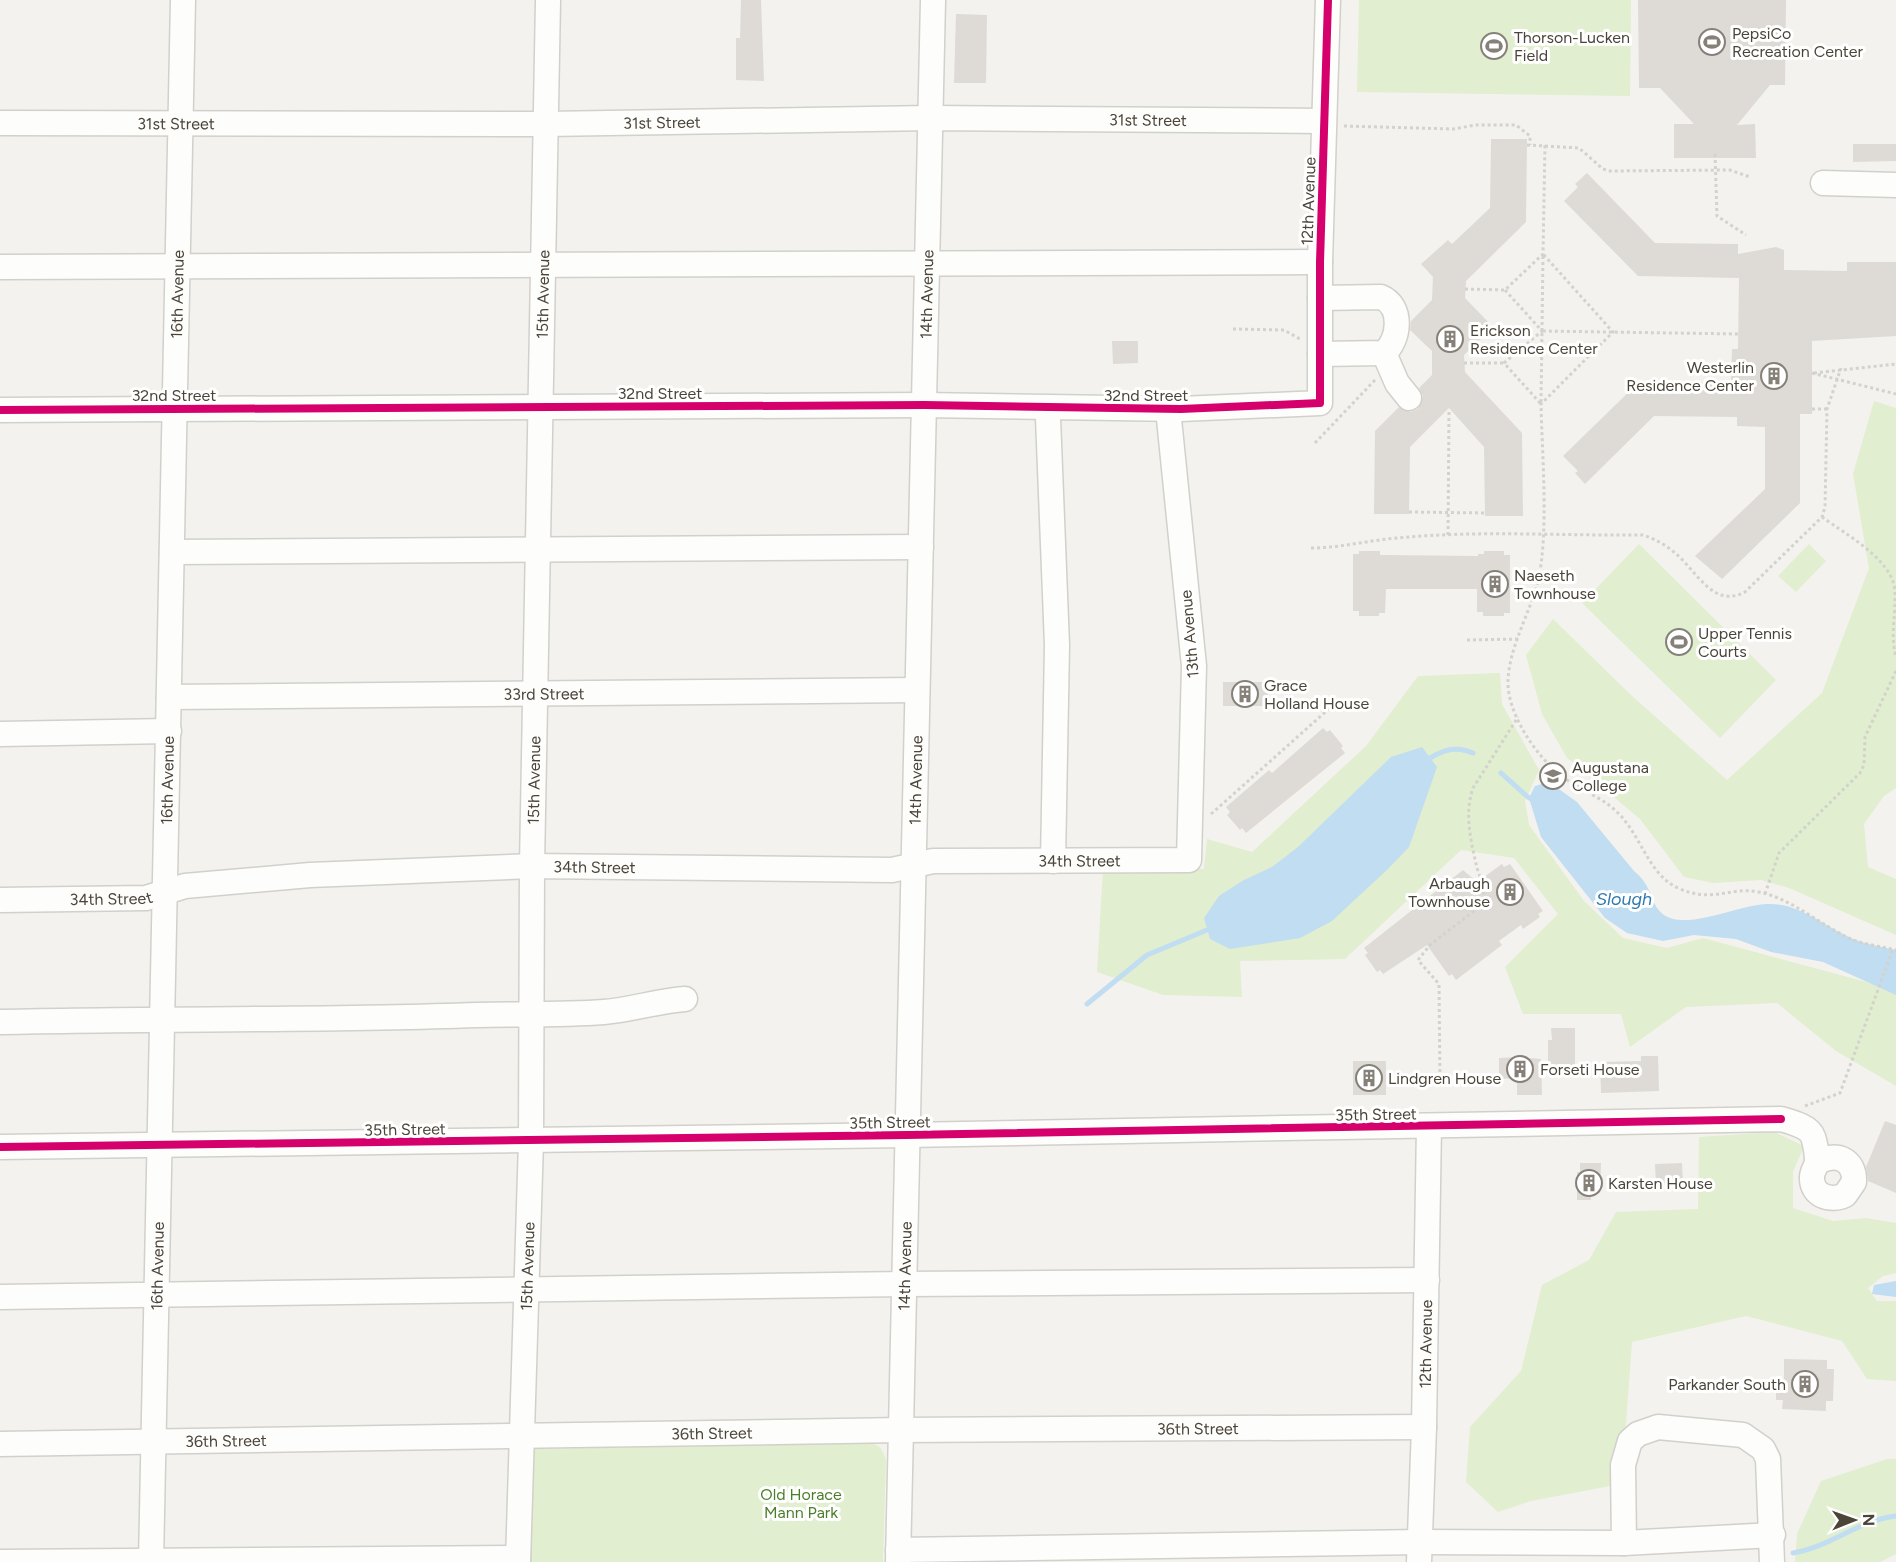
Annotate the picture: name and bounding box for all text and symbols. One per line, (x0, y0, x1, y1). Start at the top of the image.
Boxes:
place label: PepsiCo Recreation Center (1732, 24, 1864, 61)
sports icon: PepsiCo Recreation Center (1697, 27, 1727, 57)
place label: Thorson-Lucken Field (1514, 28, 1630, 65)
sports icon: Thorson-Lucken Field (1479, 31, 1509, 61)
street label: 31st Street (1109, 110, 1187, 130)
street label: 31st Street (623, 113, 701, 133)
street label: 31st Street (137, 114, 215, 133)
street label: 12th Avenue (1297, 156, 1320, 246)
street label: 16th Avenue (167, 249, 188, 339)
street label: 15th Avenue (533, 249, 553, 339)
street label: 14th Avenue (916, 249, 937, 339)
place label: Erickson Residence Center (1470, 321, 1598, 358)
building icon: Erickson Residence Center (1435, 324, 1465, 354)
place label: Westerlin Residence Center (1626, 358, 1755, 395)
building icon: Westerlin Residence Center (1759, 361, 1789, 391)
street label: 32nd Street (618, 384, 702, 403)
street label: 32nd Street (132, 386, 216, 405)
street label: 32nd Street (1104, 386, 1188, 405)
place label: Naeseth Townhouse (1514, 566, 1596, 603)
building icon: Naeseth Townhouse (1480, 569, 1510, 599)
street label: 13th Avenue (1176, 589, 1203, 679)
place label: Upper Tennis Courts (1698, 624, 1792, 661)
sports icon: Upper Tennis Courts (1664, 627, 1694, 657)
place label: Grace Holland House (1264, 676, 1369, 713)
building icon: Grace Holland House (1230, 679, 1260, 709)
street label: 33rd Street (503, 684, 585, 704)
street label: 16th Avenue (157, 735, 178, 825)
street label: 15th Avenue (524, 735, 544, 825)
street label: 14th Avenue (906, 735, 927, 825)
place label: Augustana College (1572, 758, 1649, 795)
school or university icon: Augustana College (1538, 761, 1568, 791)
street label: 34th Street (1038, 851, 1121, 871)
street label: 34th Street (553, 857, 636, 877)
place label: Arbaugh Townhouse (1408, 874, 1490, 911)
building icon: Arbaugh Townhouse (1495, 877, 1525, 907)
street label: 34th Street (70, 888, 155, 909)
water label: Slough (1596, 888, 1652, 910)
building icon: Forseti House (1505, 1054, 1535, 1084)
place label: Forseti House (1540, 1060, 1640, 1079)
building icon: Lindgren House (1354, 1063, 1384, 1093)
place label: Lindgren House (1388, 1069, 1501, 1088)
street label: 35th Street (1335, 1104, 1417, 1125)
street label: 35th Street (849, 1112, 931, 1133)
street label: 35th Street (364, 1119, 446, 1140)
building icon: Karsten House (1574, 1168, 1604, 1198)
place label: Karsten House (1608, 1174, 1713, 1193)
street label: 16th Avenue (147, 1221, 168, 1311)
street label: 15th Avenue (517, 1221, 539, 1311)
street label: 14th Avenue (895, 1221, 916, 1311)
street label: 12th Avenue (1416, 1299, 1436, 1389)
building icon: Parkander South (1790, 1369, 1820, 1399)
place label: Parkander South (1668, 1375, 1786, 1394)
street label: 36th Street (1157, 1419, 1239, 1439)
street label: 36th Street (671, 1423, 753, 1444)
street label: 36th Street (185, 1431, 267, 1451)
park label: Old Horace Mann Park (760, 1485, 842, 1522)
north arrow (1824, 1490, 1884, 1550)
text: N (1859, 1513, 1878, 1526)

